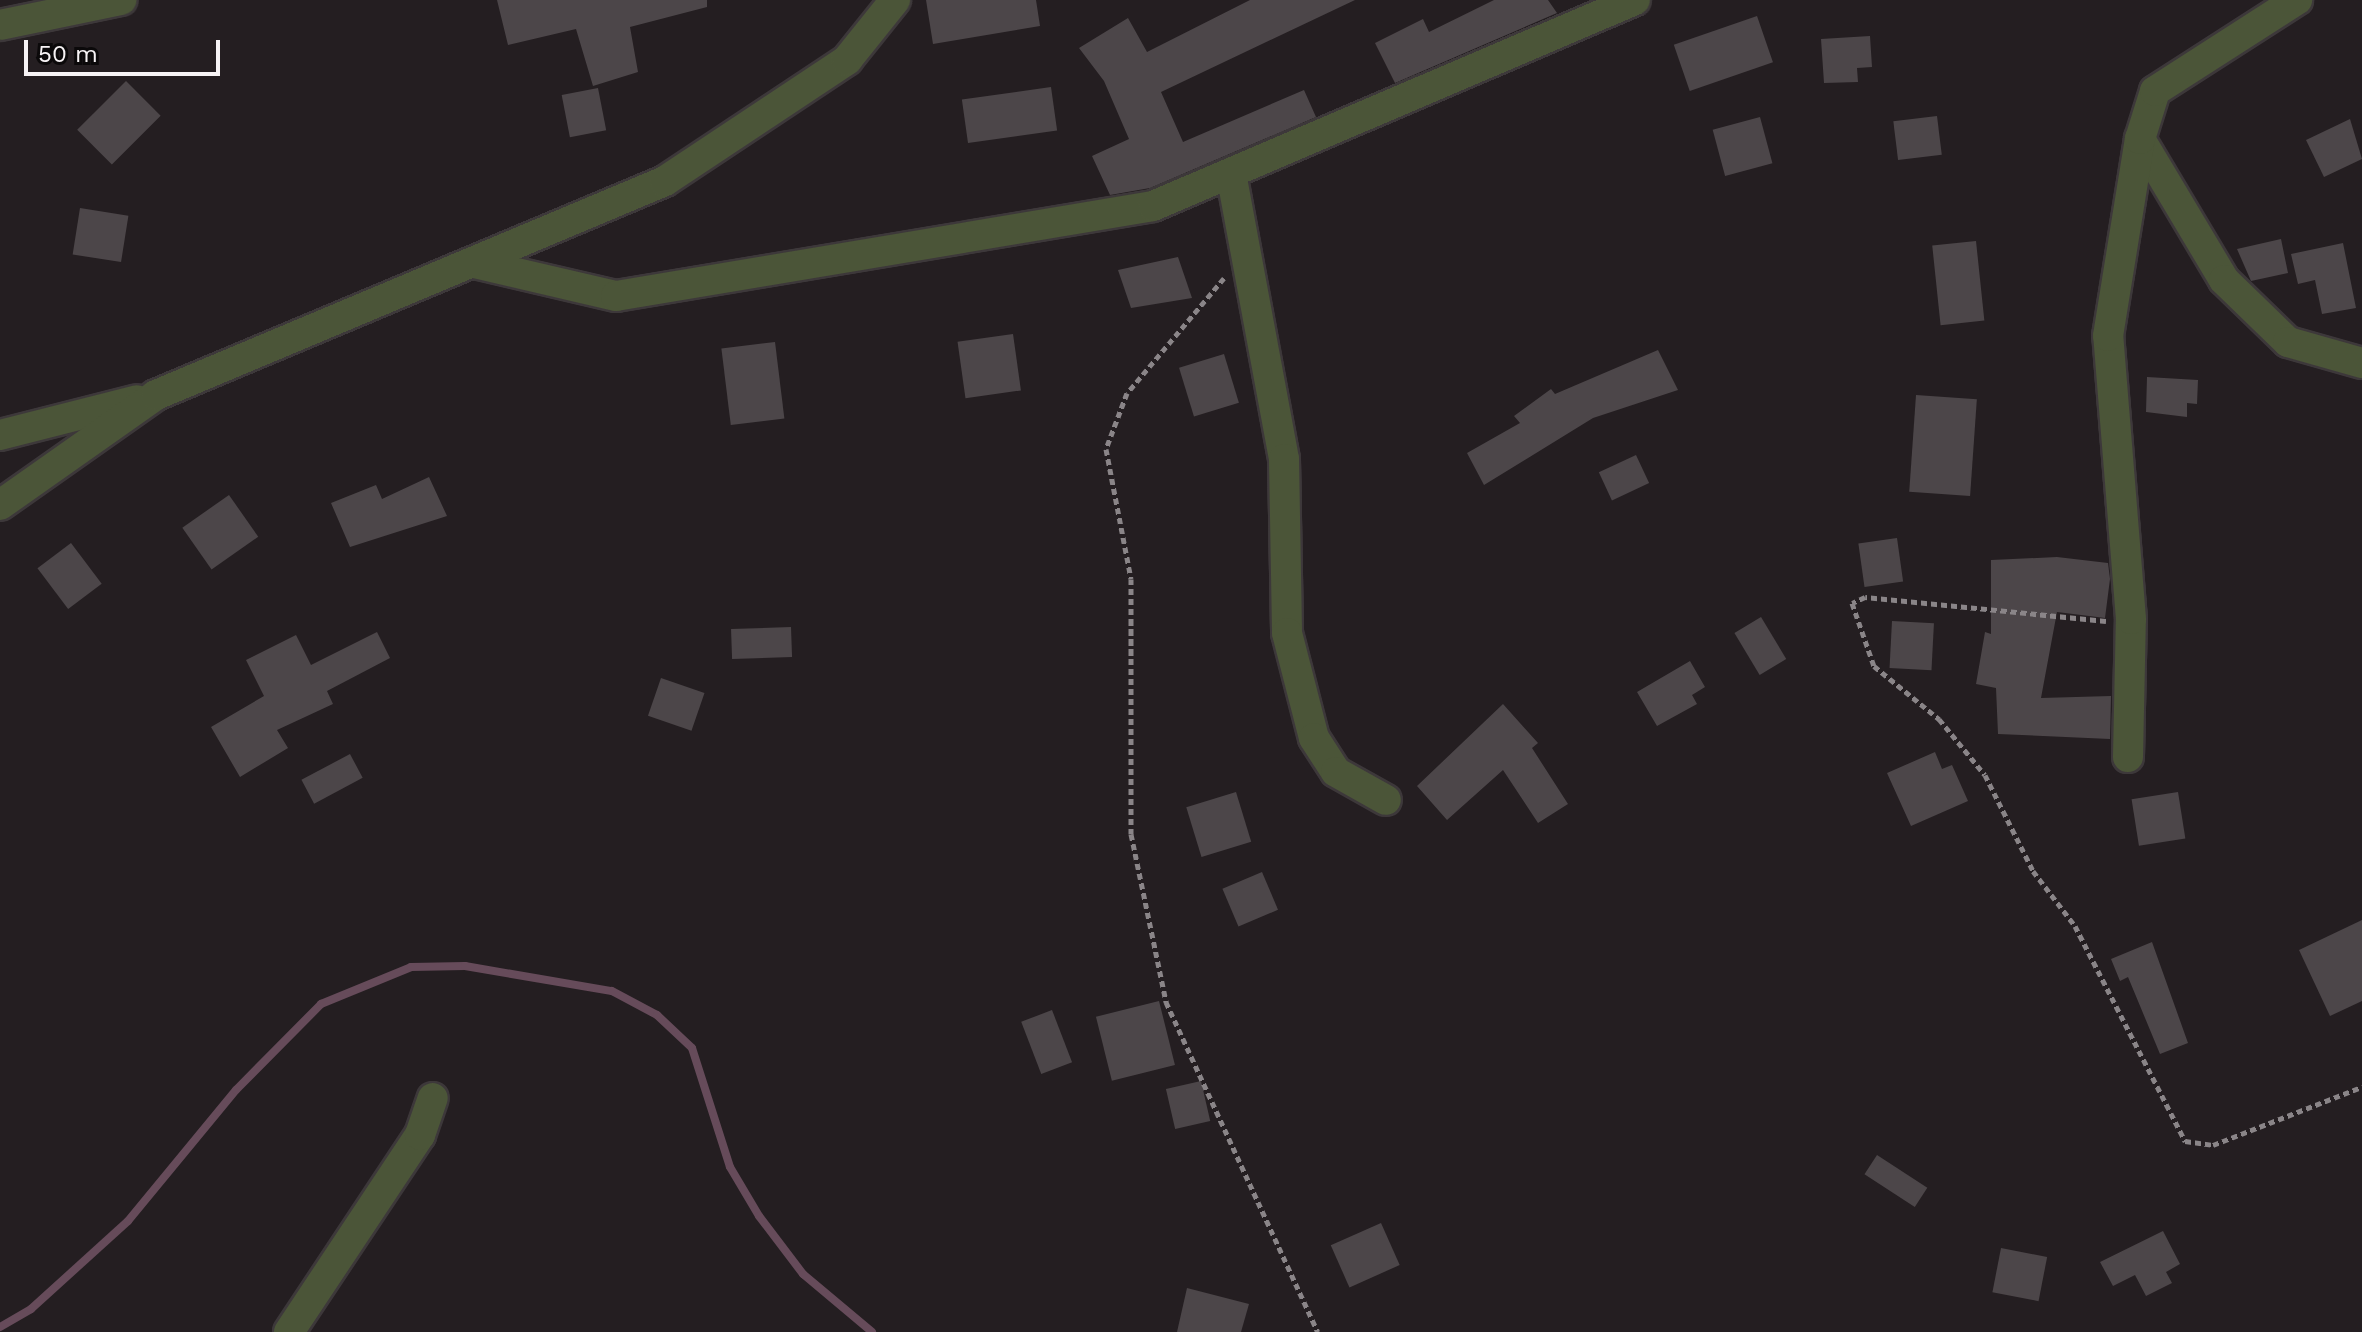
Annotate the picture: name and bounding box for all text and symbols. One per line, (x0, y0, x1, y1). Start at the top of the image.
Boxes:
scale bar (28, 24, 224, 74)
text: 50 m (38, 40, 98, 68)

